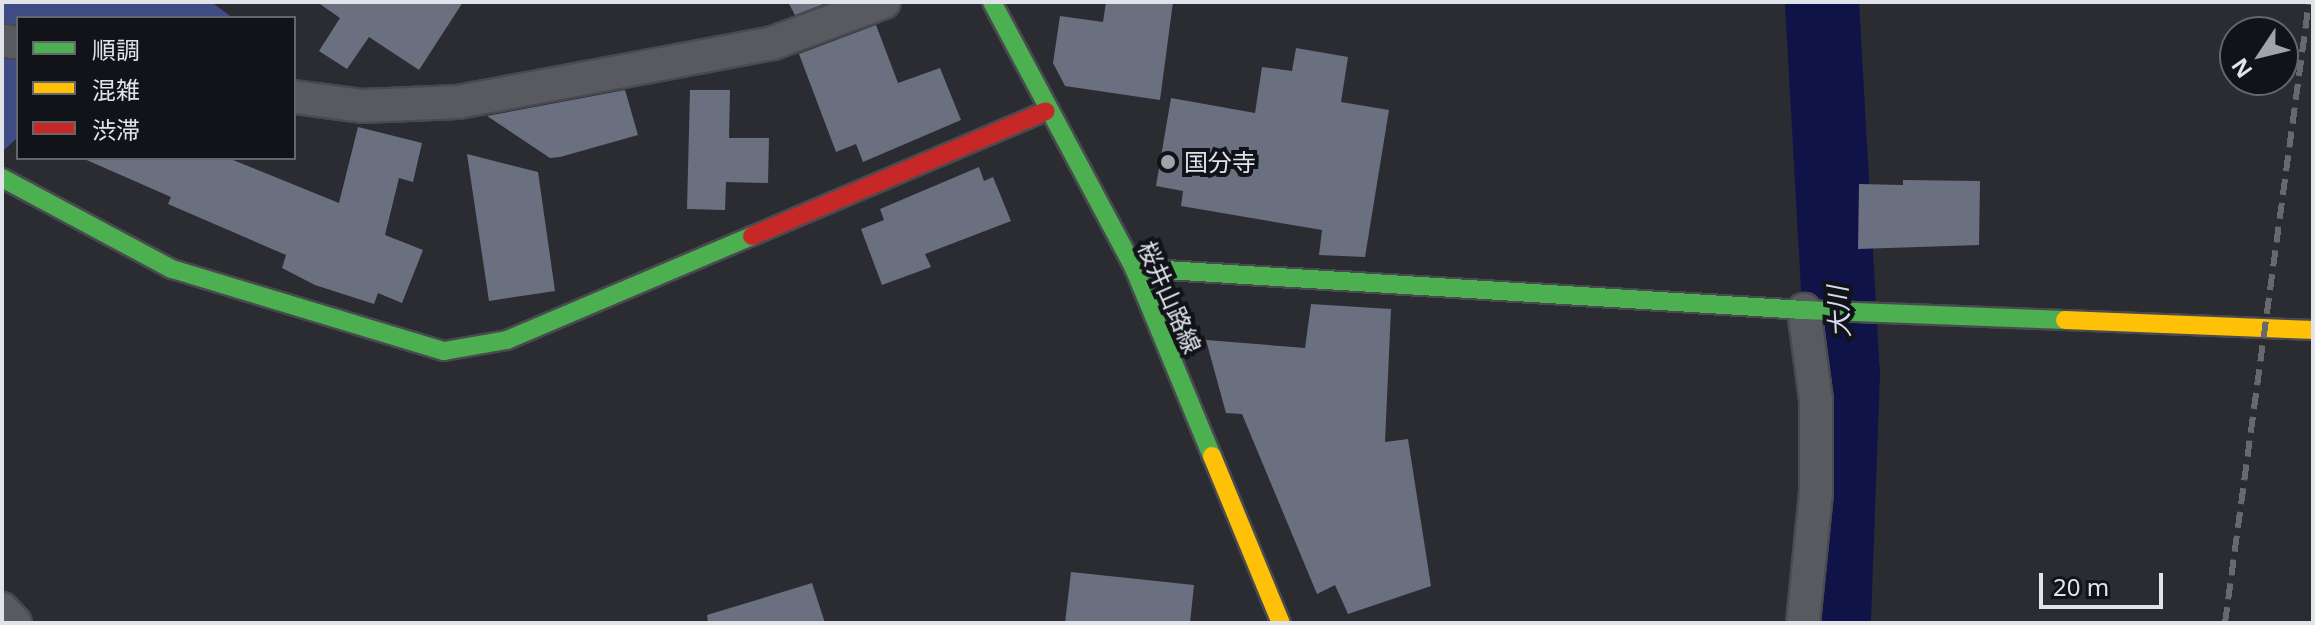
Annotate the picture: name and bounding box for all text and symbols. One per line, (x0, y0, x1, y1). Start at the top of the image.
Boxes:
legend (16, 16, 296, 160)
north arrow (2219, 16, 2299, 96)
text: 順調 (92, 33, 140, 66)
text: N (2224, 53, 2258, 85)
text: 混雑 (92, 73, 140, 106)
text: 渋滞 (92, 113, 140, 146)
place label: 国分寺 (1184, 148, 1256, 176)
marker: 国分寺 (1159, 153, 1177, 171)
street label: 桜井山路線 (1132, 236, 1208, 358)
water label: 大川 (1822, 285, 1856, 339)
scale bar (2043, 557, 2167, 607)
text: 20 m (2053, 570, 2109, 603)

